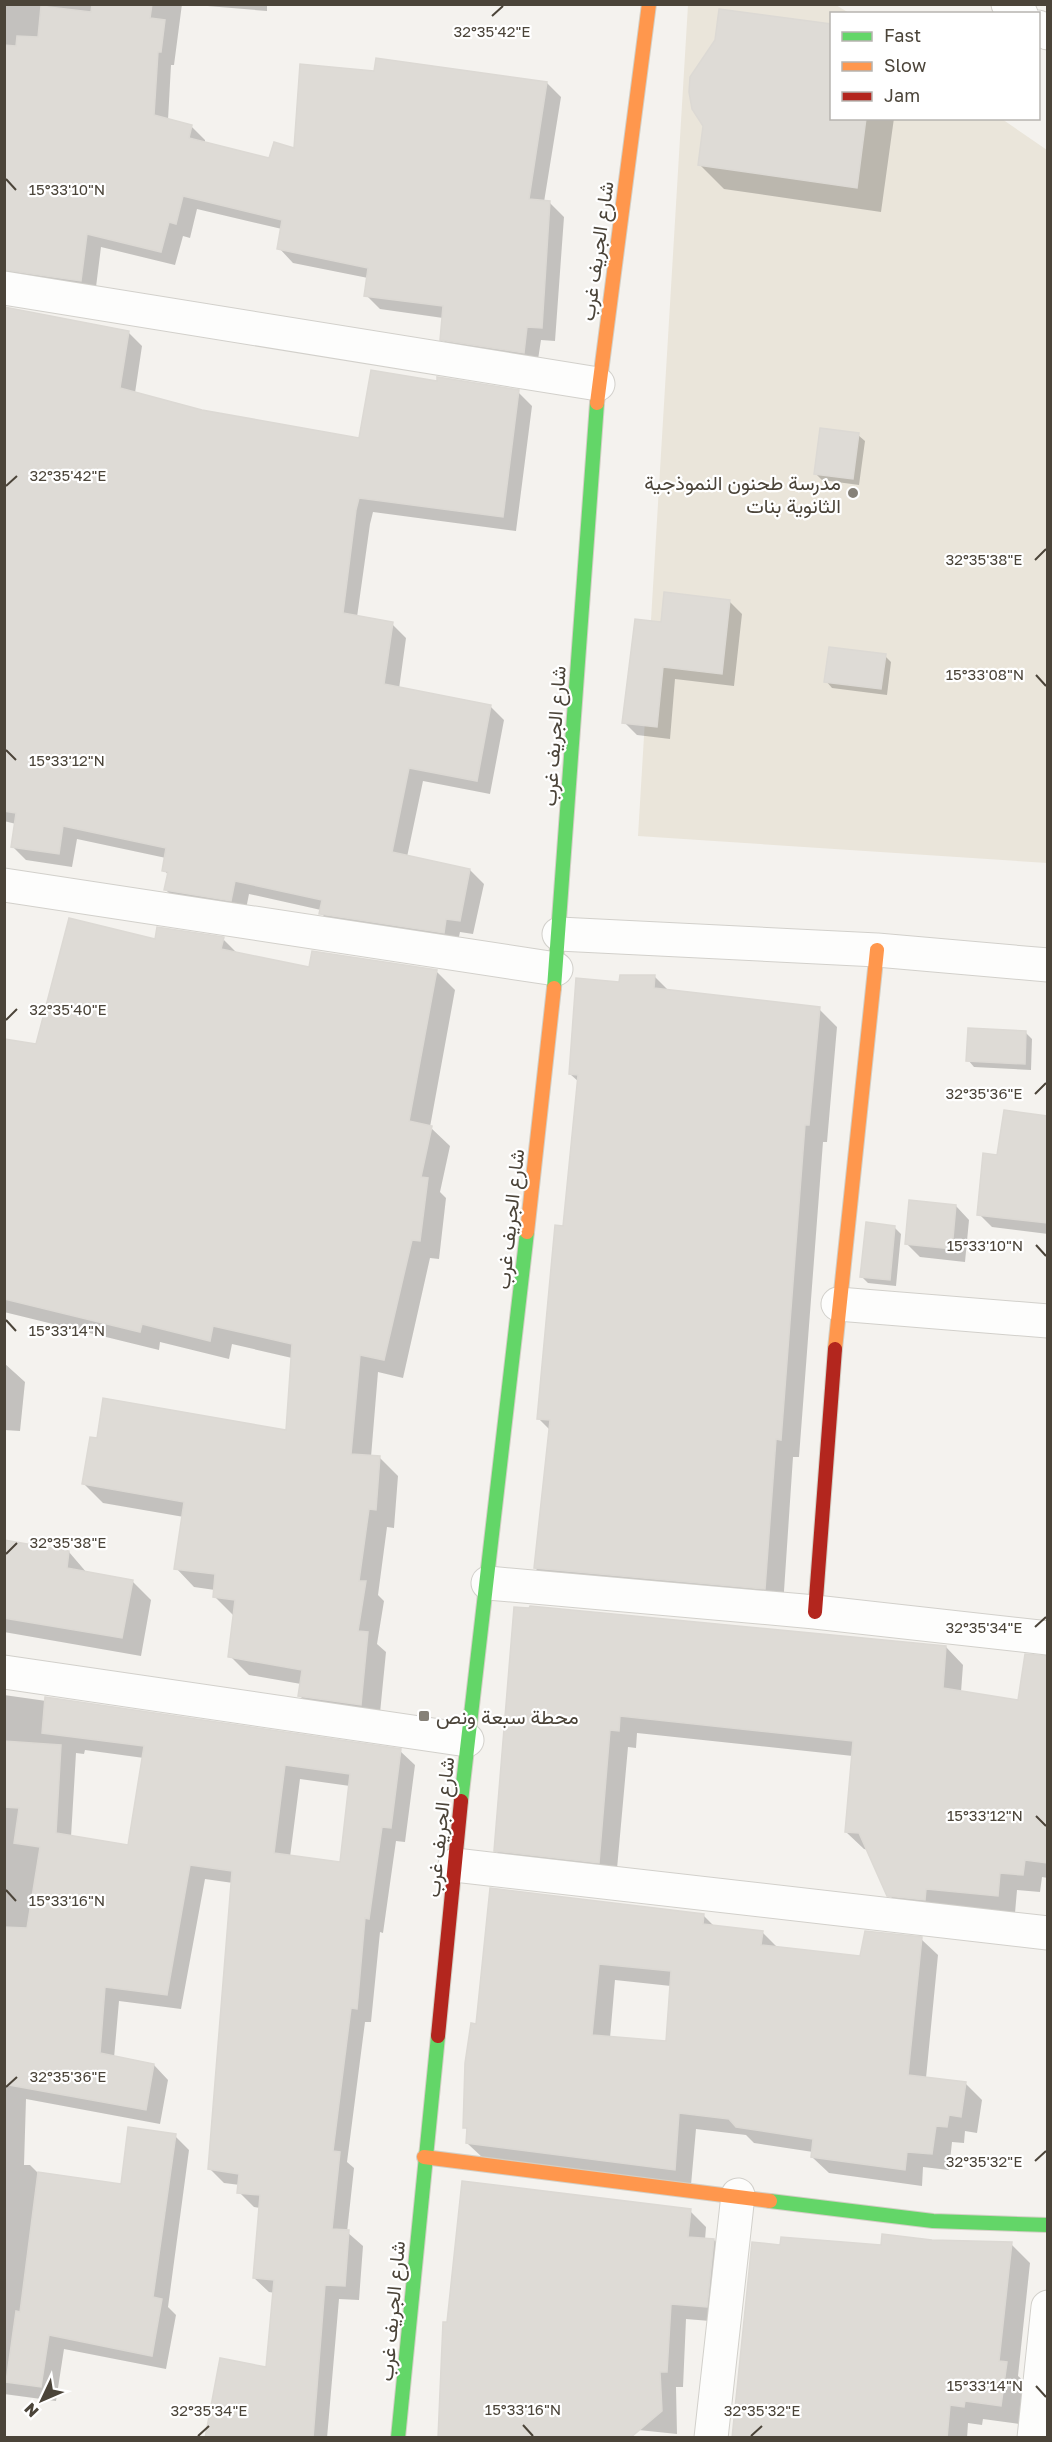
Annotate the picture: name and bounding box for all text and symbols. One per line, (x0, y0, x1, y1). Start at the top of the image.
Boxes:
legend (830, 12, 1040, 120)
text: 32°35'42"E (454, 22, 530, 40)
text: Fast (884, 24, 921, 46)
text: Slow (884, 54, 927, 76)
text: Jam (884, 84, 920, 106)
text: 15°33'10"N (29, 180, 105, 198)
street label: شارع الجريف غرب (574, 180, 621, 323)
text: 32°35'42"E (30, 466, 106, 484)
place label: مدرسة طحنون النموذجية الثانوية بنات (644, 470, 841, 519)
marker: مدرسة طحنون النموذجية الثانوية بنات (846, 486, 860, 500)
text: 32°35'38"E (945, 550, 1023, 568)
street label: شارع الجريف غرب (536, 665, 573, 807)
text: 15°33'08"N (946, 665, 1024, 683)
text: 15°33'12"N (29, 751, 105, 769)
text: 32°35'40"E (29, 1000, 107, 1018)
text: 32°35'36"E (946, 1084, 1022, 1102)
street label: شارع الجريف غرب (490, 1148, 531, 1291)
text: 15°33'10"N (947, 1236, 1023, 1254)
text: 15°33'14"N (29, 1321, 105, 1339)
text: 32°35'38"E (29, 1533, 107, 1551)
text: 32°35'34"E (945, 1618, 1023, 1636)
place label: محطة سبعة ونص (436, 1704, 579, 1730)
marker: محطة سبعة ونص (417, 1709, 431, 1723)
street label: شارع الجريف غرب (420, 1756, 461, 1899)
text: 15°33'12"N (947, 1806, 1023, 1824)
text: 15°33'16"N (29, 1891, 105, 1909)
text: 32°35'36"E (30, 2067, 106, 2085)
text: 32°35'32"E (946, 2152, 1022, 2170)
street label: شارع الجريف غرب (373, 2240, 412, 2382)
north arrow (12, 2370, 72, 2430)
text: 15°33'14"N (947, 2376, 1023, 2394)
text: N (20, 2399, 43, 2422)
text: 15°33'16"N (485, 2400, 561, 2418)
text: 32°35'34"E (170, 2401, 248, 2419)
text: 32°35'32"E (724, 2401, 800, 2419)

